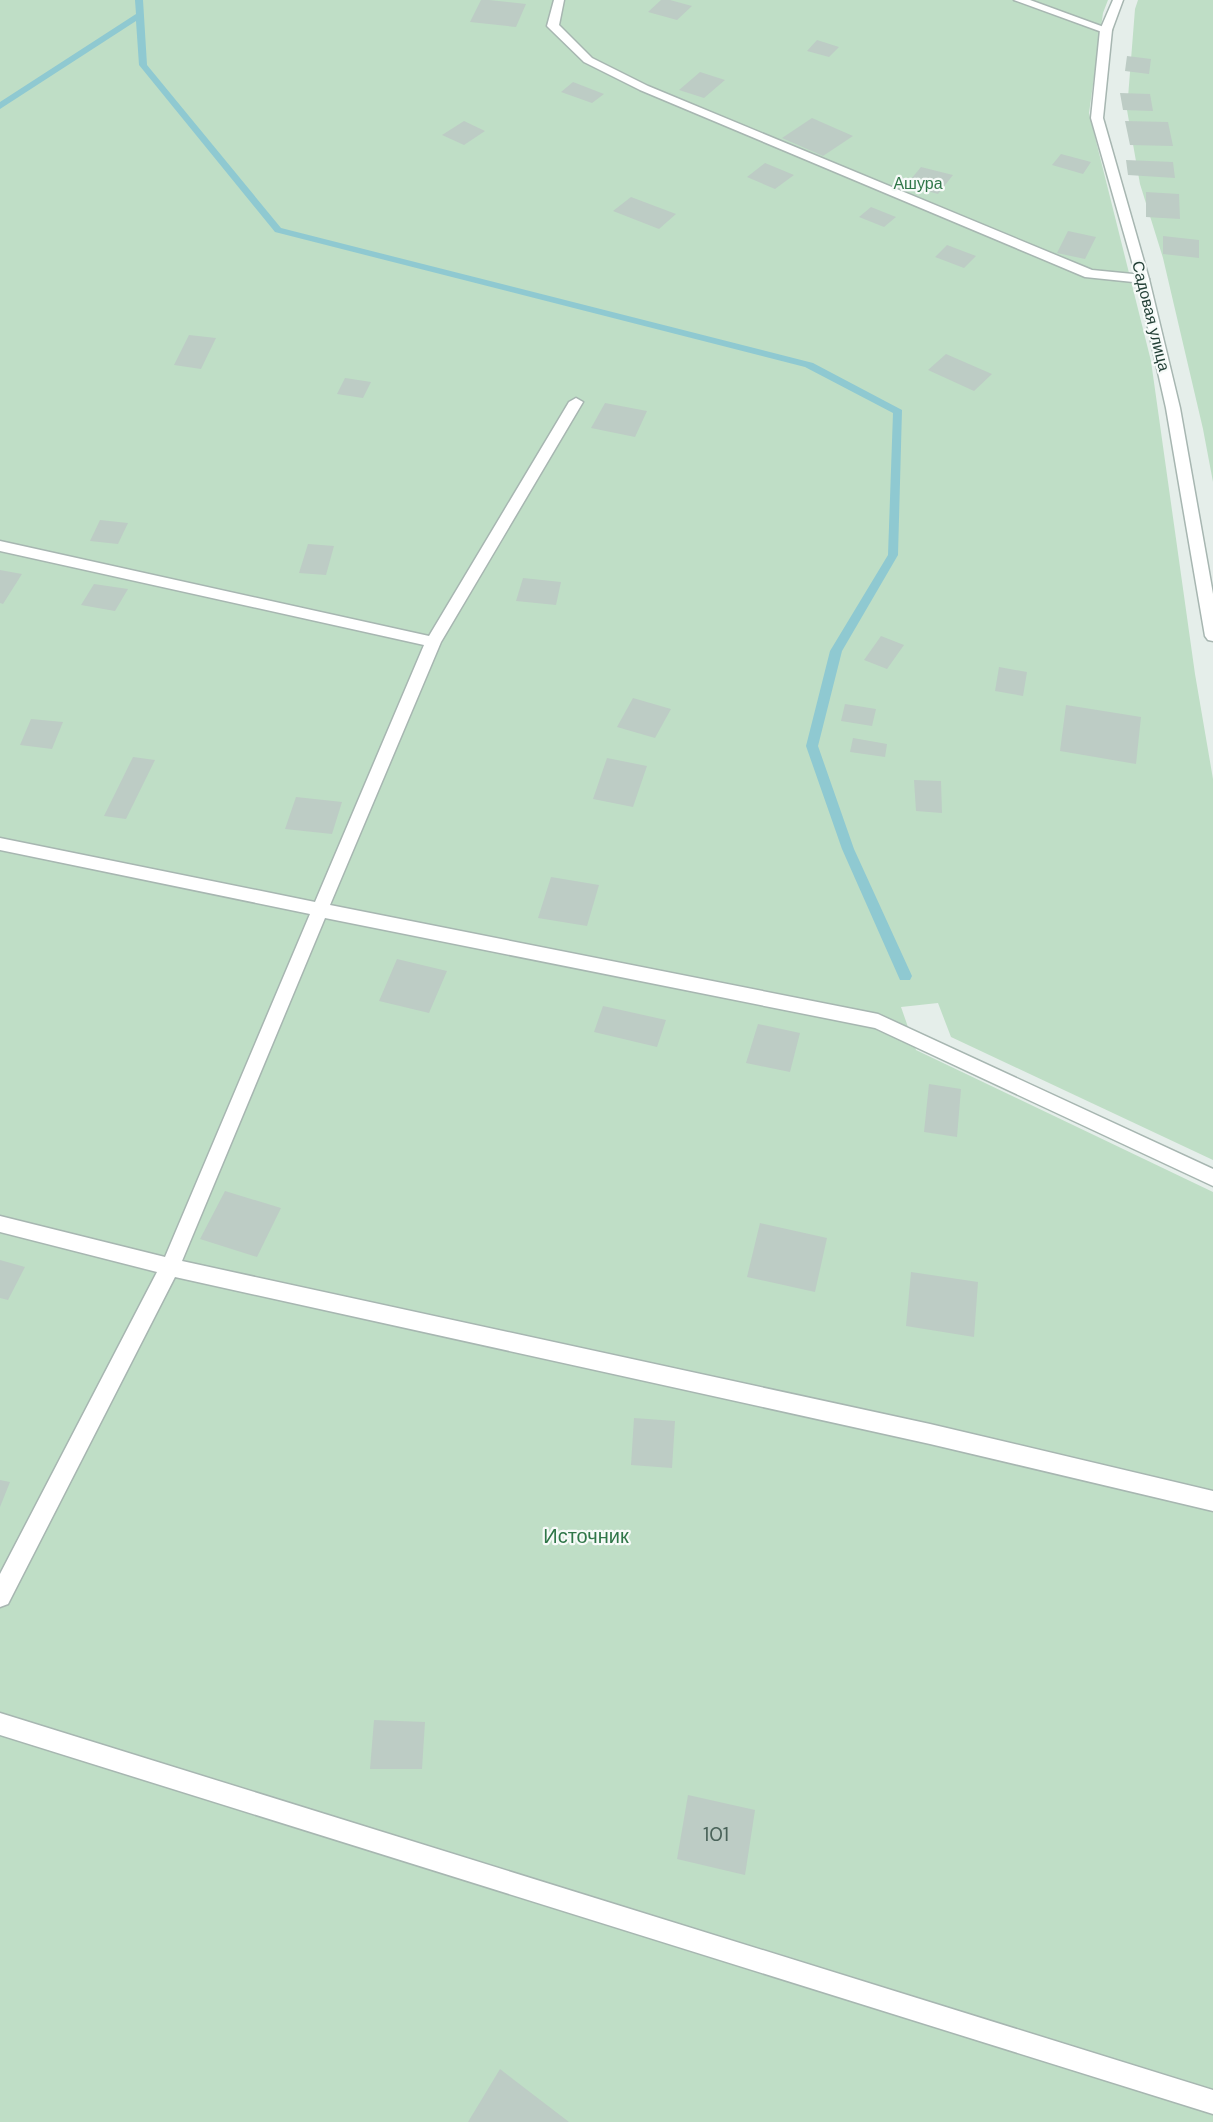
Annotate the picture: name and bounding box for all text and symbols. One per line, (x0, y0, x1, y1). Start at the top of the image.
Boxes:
park label: Ашура (893, 173, 943, 194)
street label: Садовая улица (1127, 259, 1175, 373)
park label: Источник (543, 1523, 629, 1549)
house number: 101 (703, 1821, 729, 1847)

